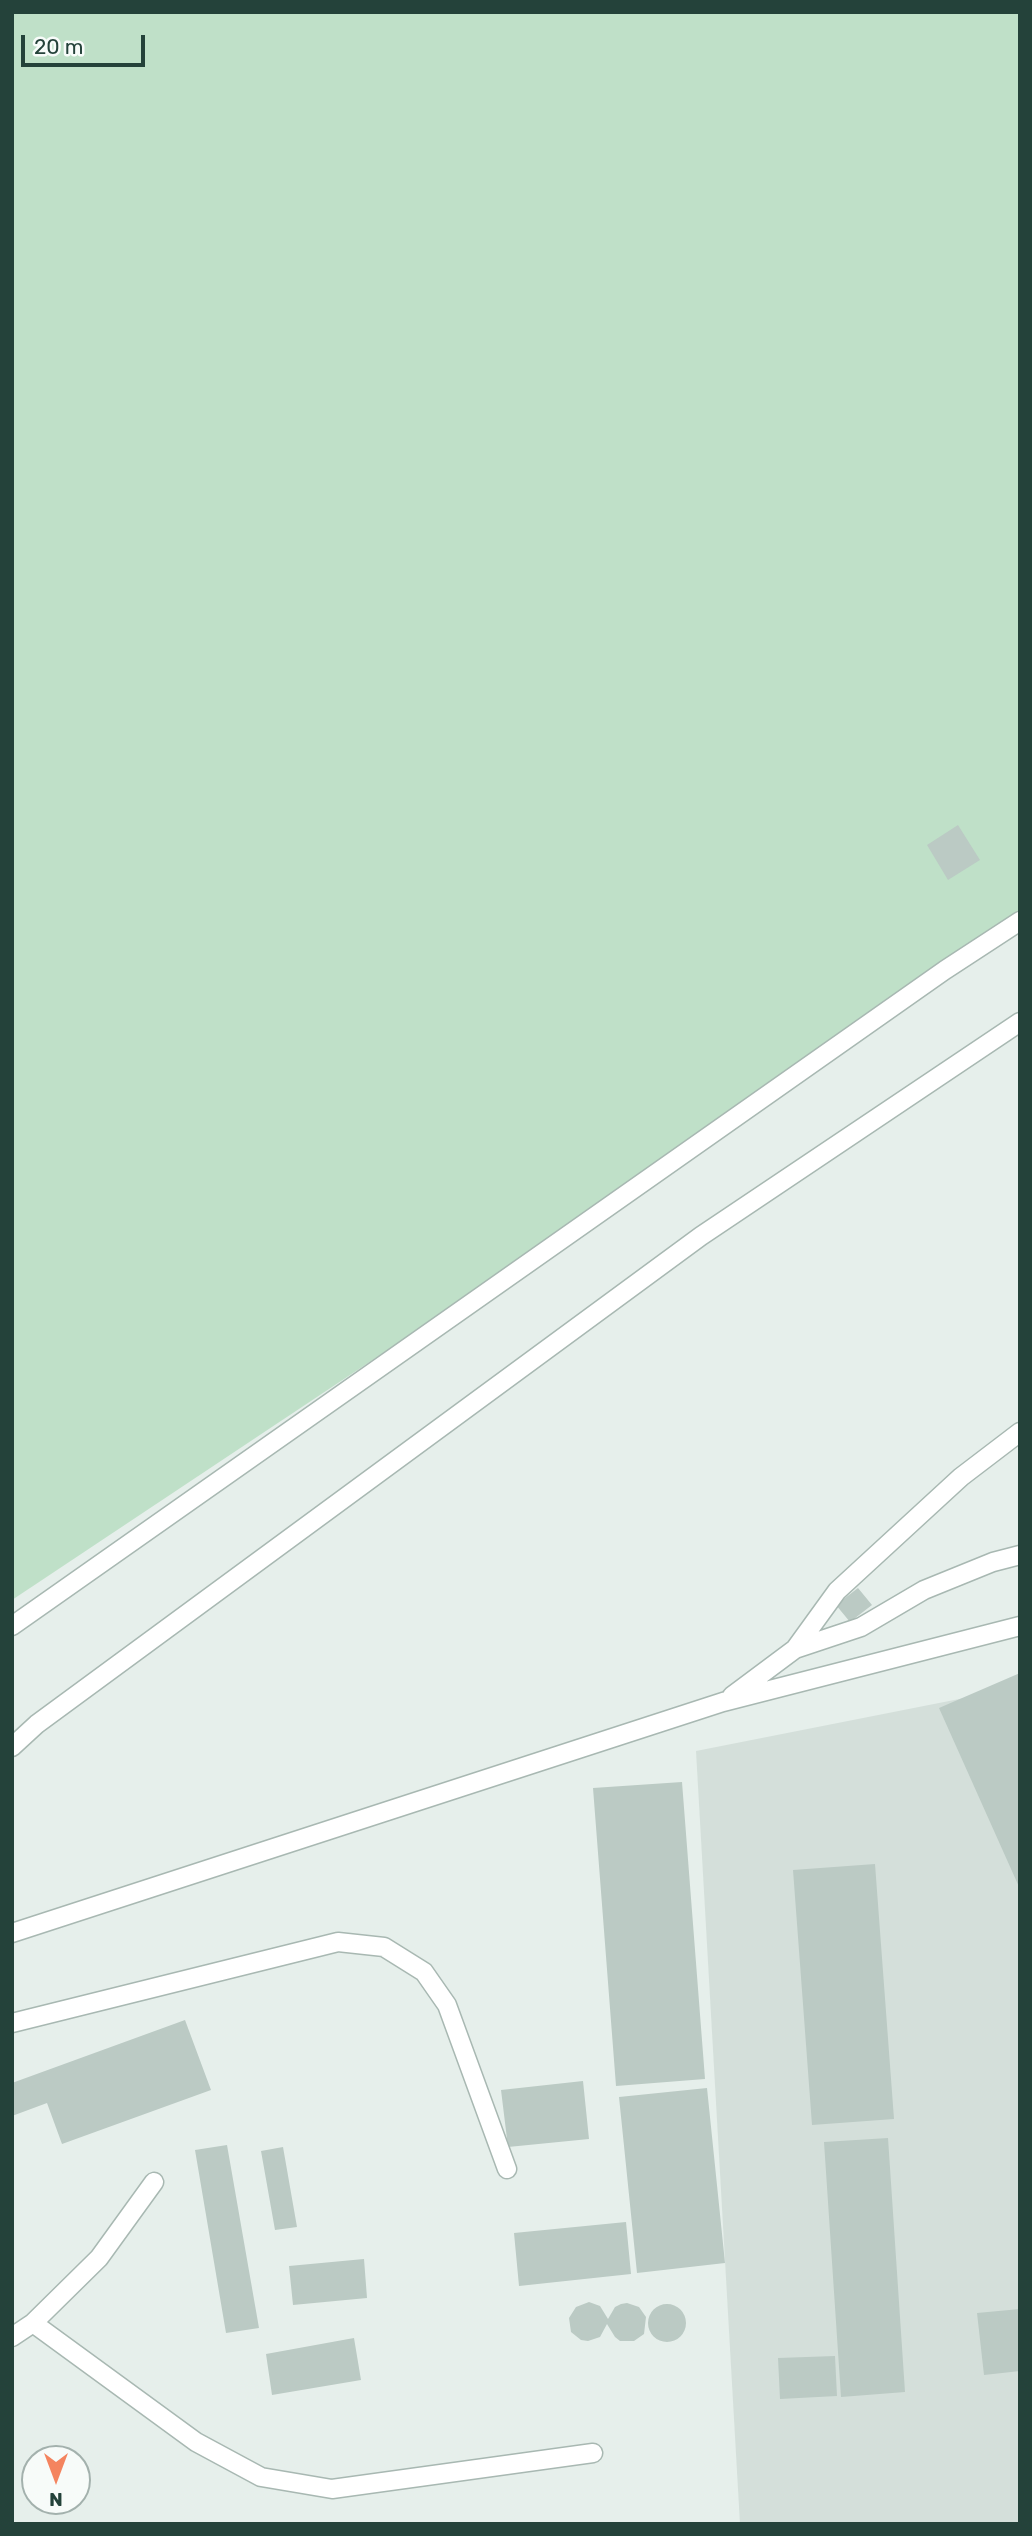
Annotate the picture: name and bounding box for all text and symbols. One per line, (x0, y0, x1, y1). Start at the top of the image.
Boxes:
scale bar (24, 21, 149, 65)
text: 20 m (34, 34, 83, 59)
north arrow (21, 2445, 91, 2515)
text: N (49, 2488, 63, 2511)

